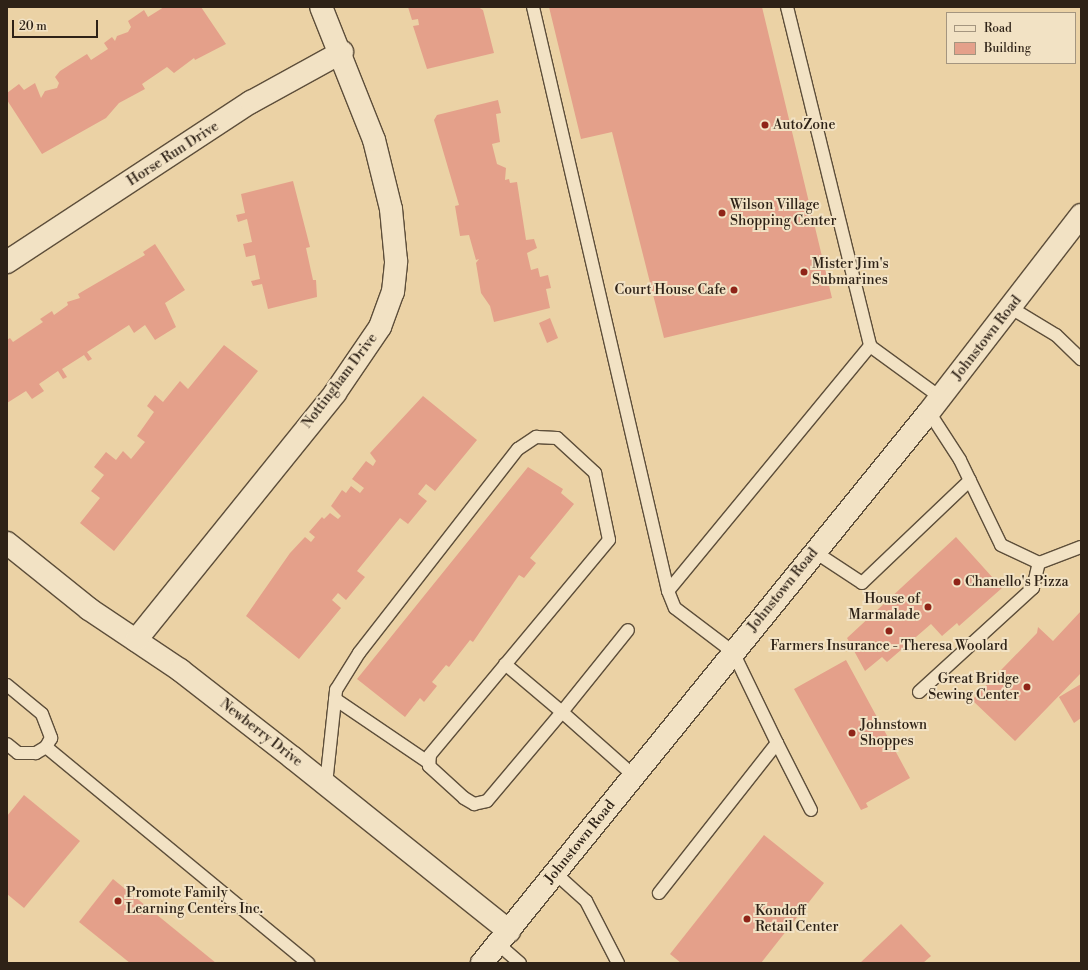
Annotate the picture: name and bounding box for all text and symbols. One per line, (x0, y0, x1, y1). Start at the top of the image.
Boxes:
scale bar (14, 12, 100, 38)
legend (946, 12, 1076, 64)
text: 20 m (19, 19, 47, 34)
text: Road (984, 21, 1012, 36)
text: Building (984, 41, 1031, 56)
place label: AutoZone (773, 117, 836, 133)
street label: Horse Run Drive (124, 118, 222, 190)
marker: AutoZone (760, 120, 770, 130)
place label: Wilson Village Shopping Center (730, 197, 837, 230)
marker: Wilson Village Shopping Center (717, 208, 727, 218)
place label: Mister Jim's Submarines (812, 256, 889, 288)
marker: Mister Jim's Submarines (799, 267, 809, 277)
place label: Court House Cafe (615, 282, 726, 298)
marker: Court House Cafe (729, 285, 739, 295)
street label: Johnstown Road (949, 292, 1025, 384)
street label: Nottingham Drive (299, 330, 381, 432)
street label: Johnstown Road (744, 545, 822, 635)
place label: Chanello's Pizza (965, 574, 1068, 590)
marker: Chanello's Pizza (952, 577, 962, 587)
place label: House of Marmalade (849, 591, 920, 624)
marker: House of Marmalade (923, 602, 933, 612)
marker: Farmers Insurance - Theresa Woolard (884, 626, 894, 636)
place label: Farmers Insurance - Theresa Woolard (770, 638, 1008, 654)
place label: Great Bridge Sewing Center (928, 671, 1019, 704)
marker: Great Bridge Sewing Center (1022, 682, 1032, 692)
street label: Newberry Drive (216, 696, 306, 770)
place label: Johnstown Shoppes (860, 717, 927, 750)
marker: Johnstown Shoppes (847, 728, 857, 738)
street label: Johnstown Road (541, 797, 619, 887)
place label: Promote Family Learning Centers Inc. (126, 885, 263, 918)
marker: Promote Family Learning Centers Inc. (113, 896, 123, 906)
place label: Kondoff Retail Center (755, 903, 839, 936)
marker: Kondoff Retail Center (742, 914, 752, 924)

